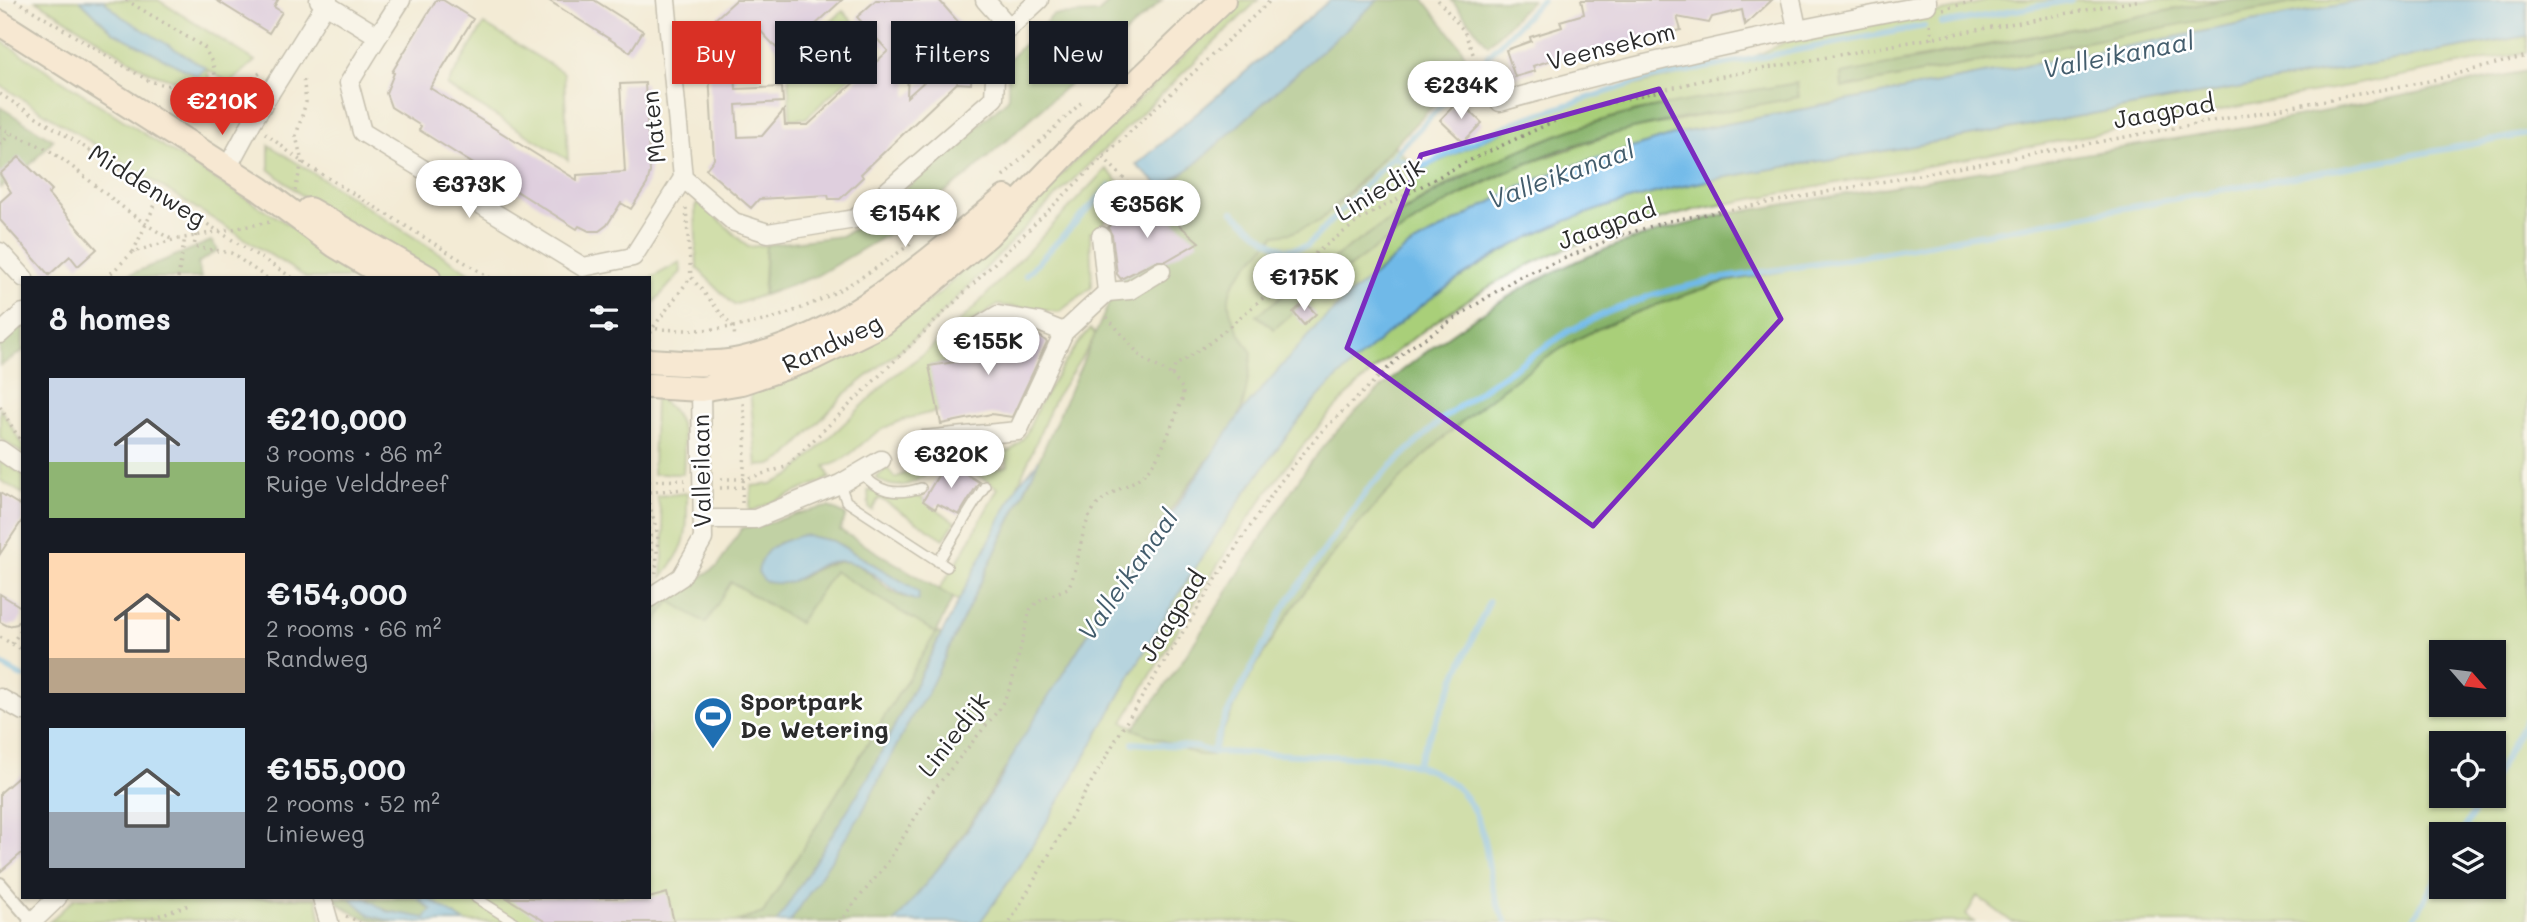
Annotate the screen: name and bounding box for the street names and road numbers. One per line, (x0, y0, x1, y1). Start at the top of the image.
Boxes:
street label: Veensekom (1543, 15, 1678, 76)
street label: Jaagpad (2111, 86, 2217, 135)
street label: Maten (633, 89, 672, 165)
street label: Middenweg (83, 136, 212, 233)
street label: Liniedijk (1329, 150, 1430, 227)
street label: Jaagpad (1553, 192, 1660, 256)
street label: Randweg (777, 306, 886, 379)
street label: Valleilaan (684, 414, 717, 528)
street label: Jaagpad (1132, 564, 1212, 667)
street label: Liniedijk (910, 686, 995, 783)

